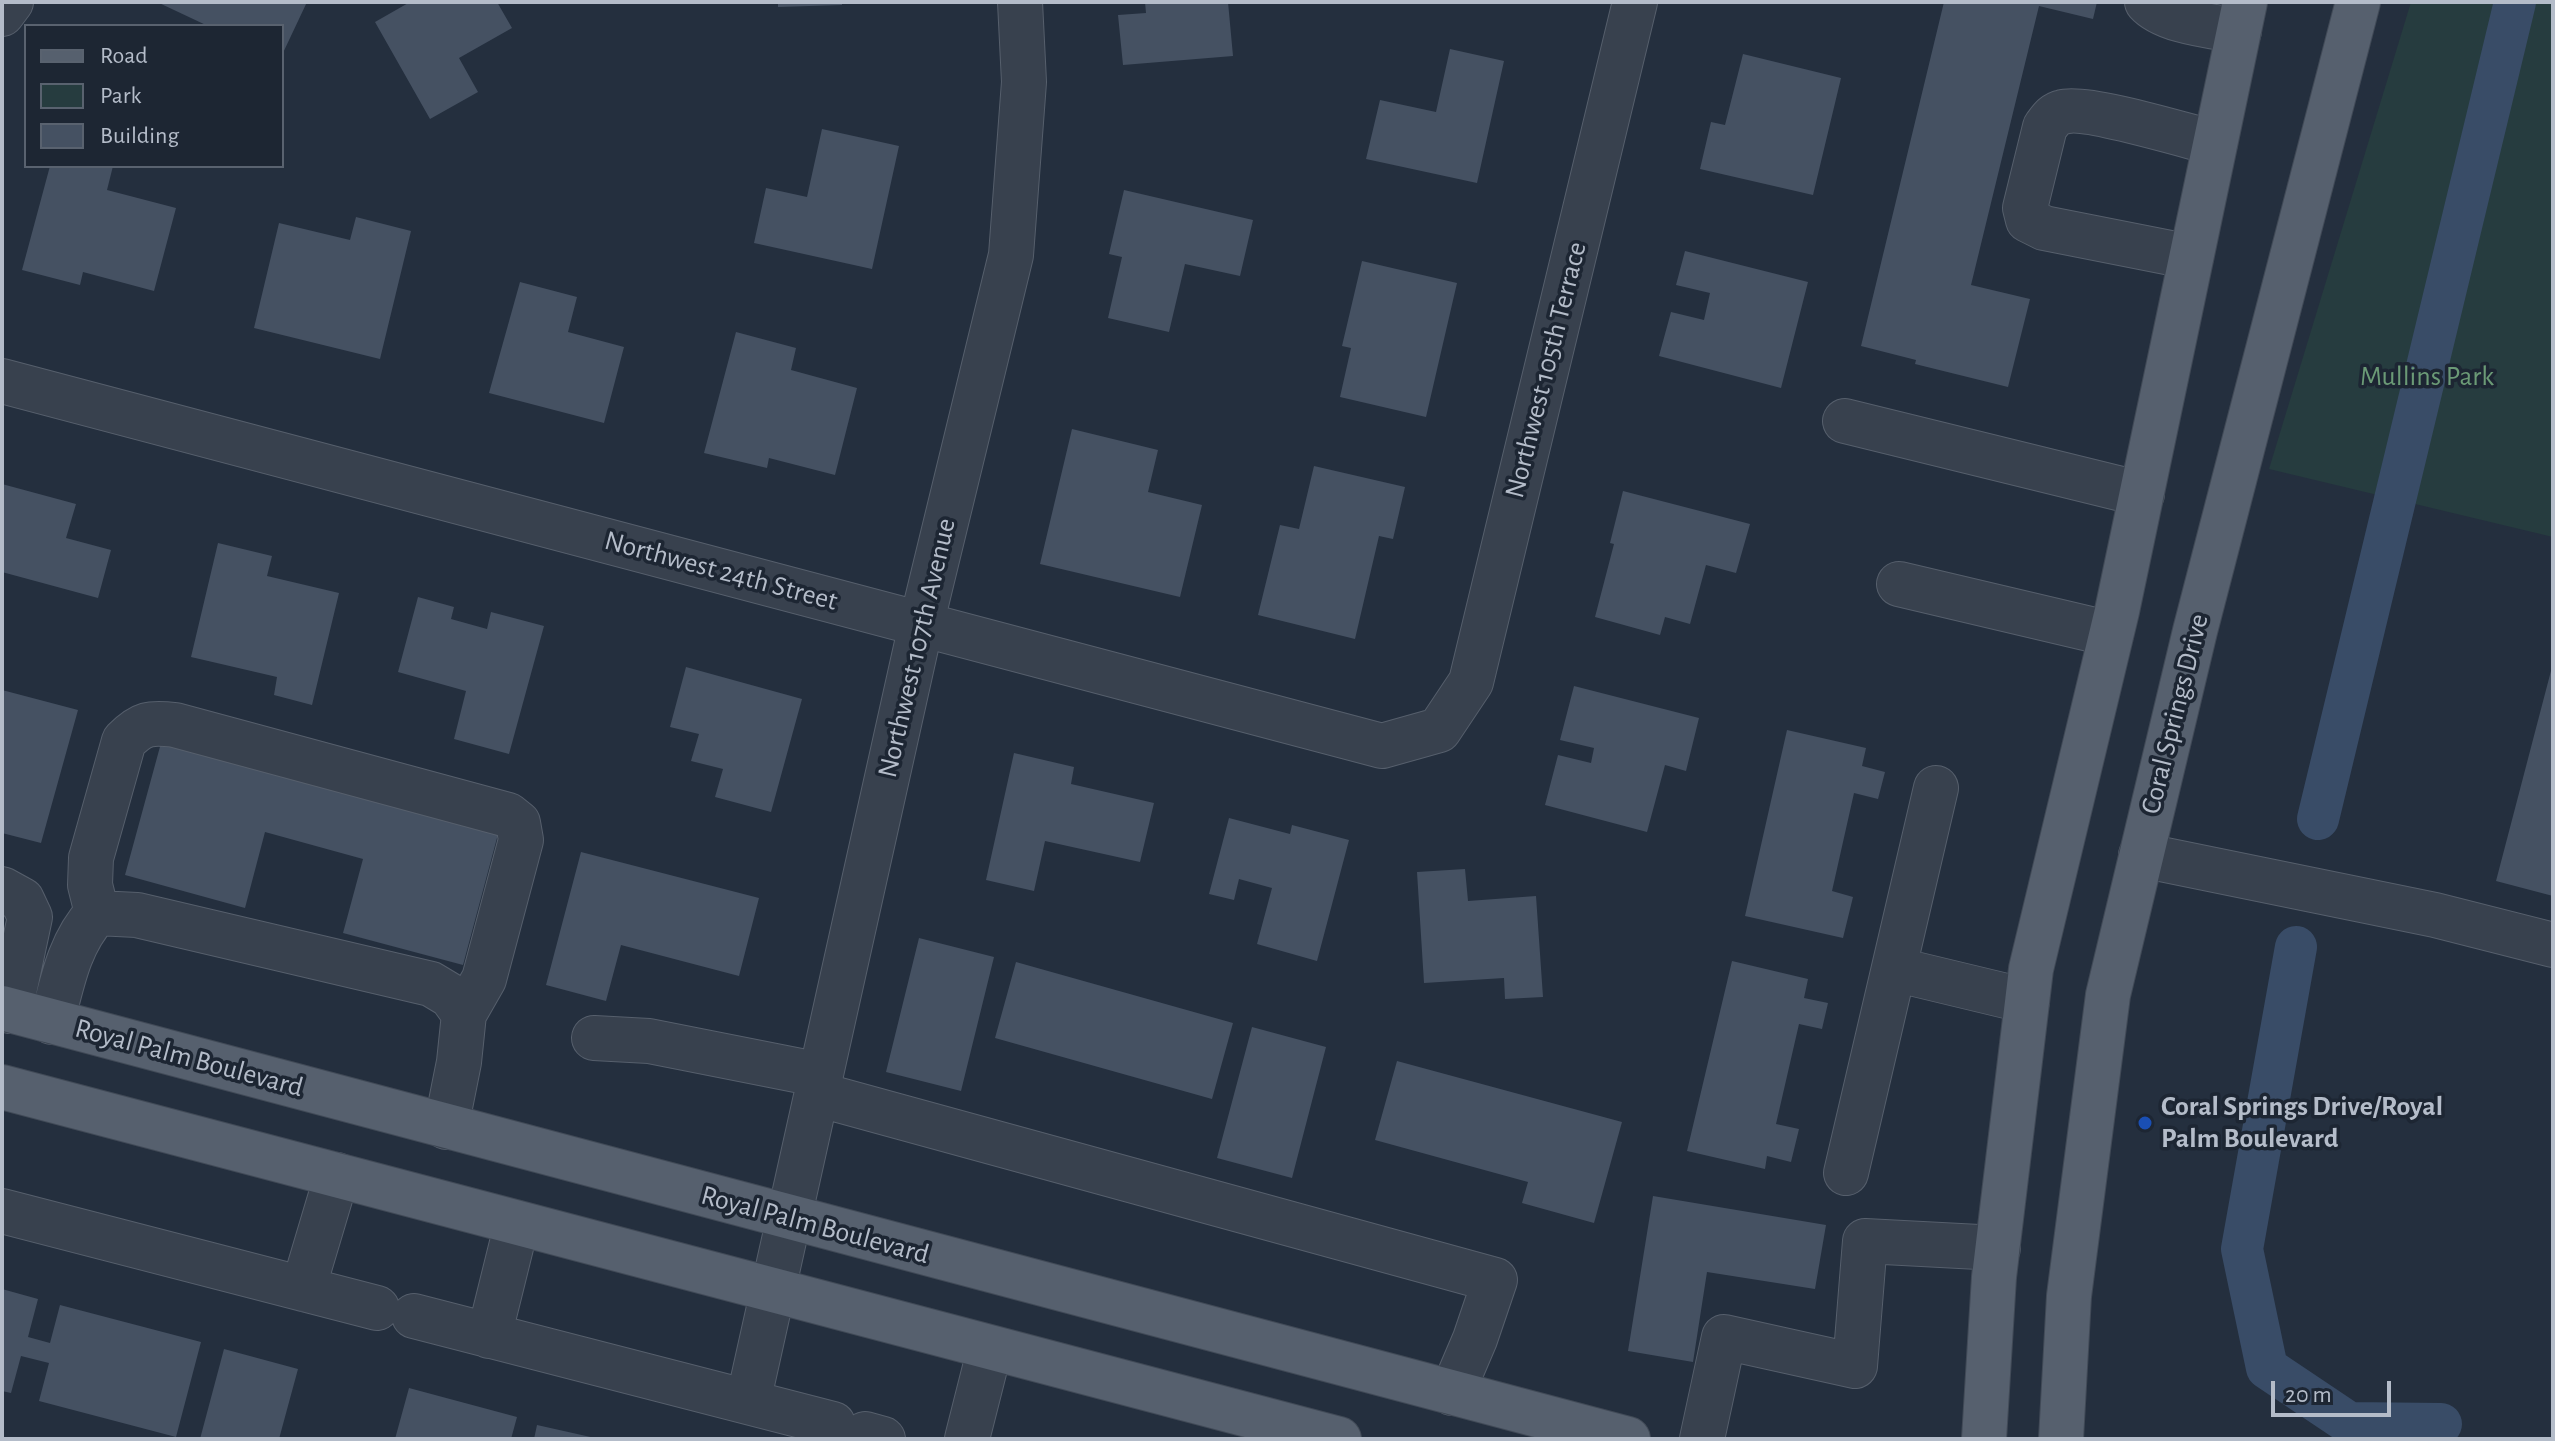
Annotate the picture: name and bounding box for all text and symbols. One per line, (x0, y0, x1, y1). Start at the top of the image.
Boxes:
legend (24, 24, 284, 168)
text: Road (100, 44, 148, 68)
text: Park (100, 84, 141, 108)
text: Building (100, 124, 179, 148)
street label: Northwest 105th Terrace (1498, 238, 1594, 502)
park label: Mullins Park (2360, 360, 2494, 394)
street label: Northwest 107th Avenue (871, 515, 963, 781)
street label: Northwest 24th Street (601, 524, 841, 618)
street label: Coral Springs Drive (2134, 610, 2216, 818)
street label: Royal Palm Boulevard (71, 1011, 307, 1105)
place label: Coral Springs Drive/Royal Palm Boulevard (2161, 1090, 2443, 1156)
marker: Coral Springs Drive/Royal Palm Boulevard (2136, 1114, 2154, 1132)
street label: Royal Palm Boulevard (697, 1178, 933, 1272)
scale bar (2275, 1365, 2395, 1415)
text: 20 m (2285, 1383, 2332, 1407)

